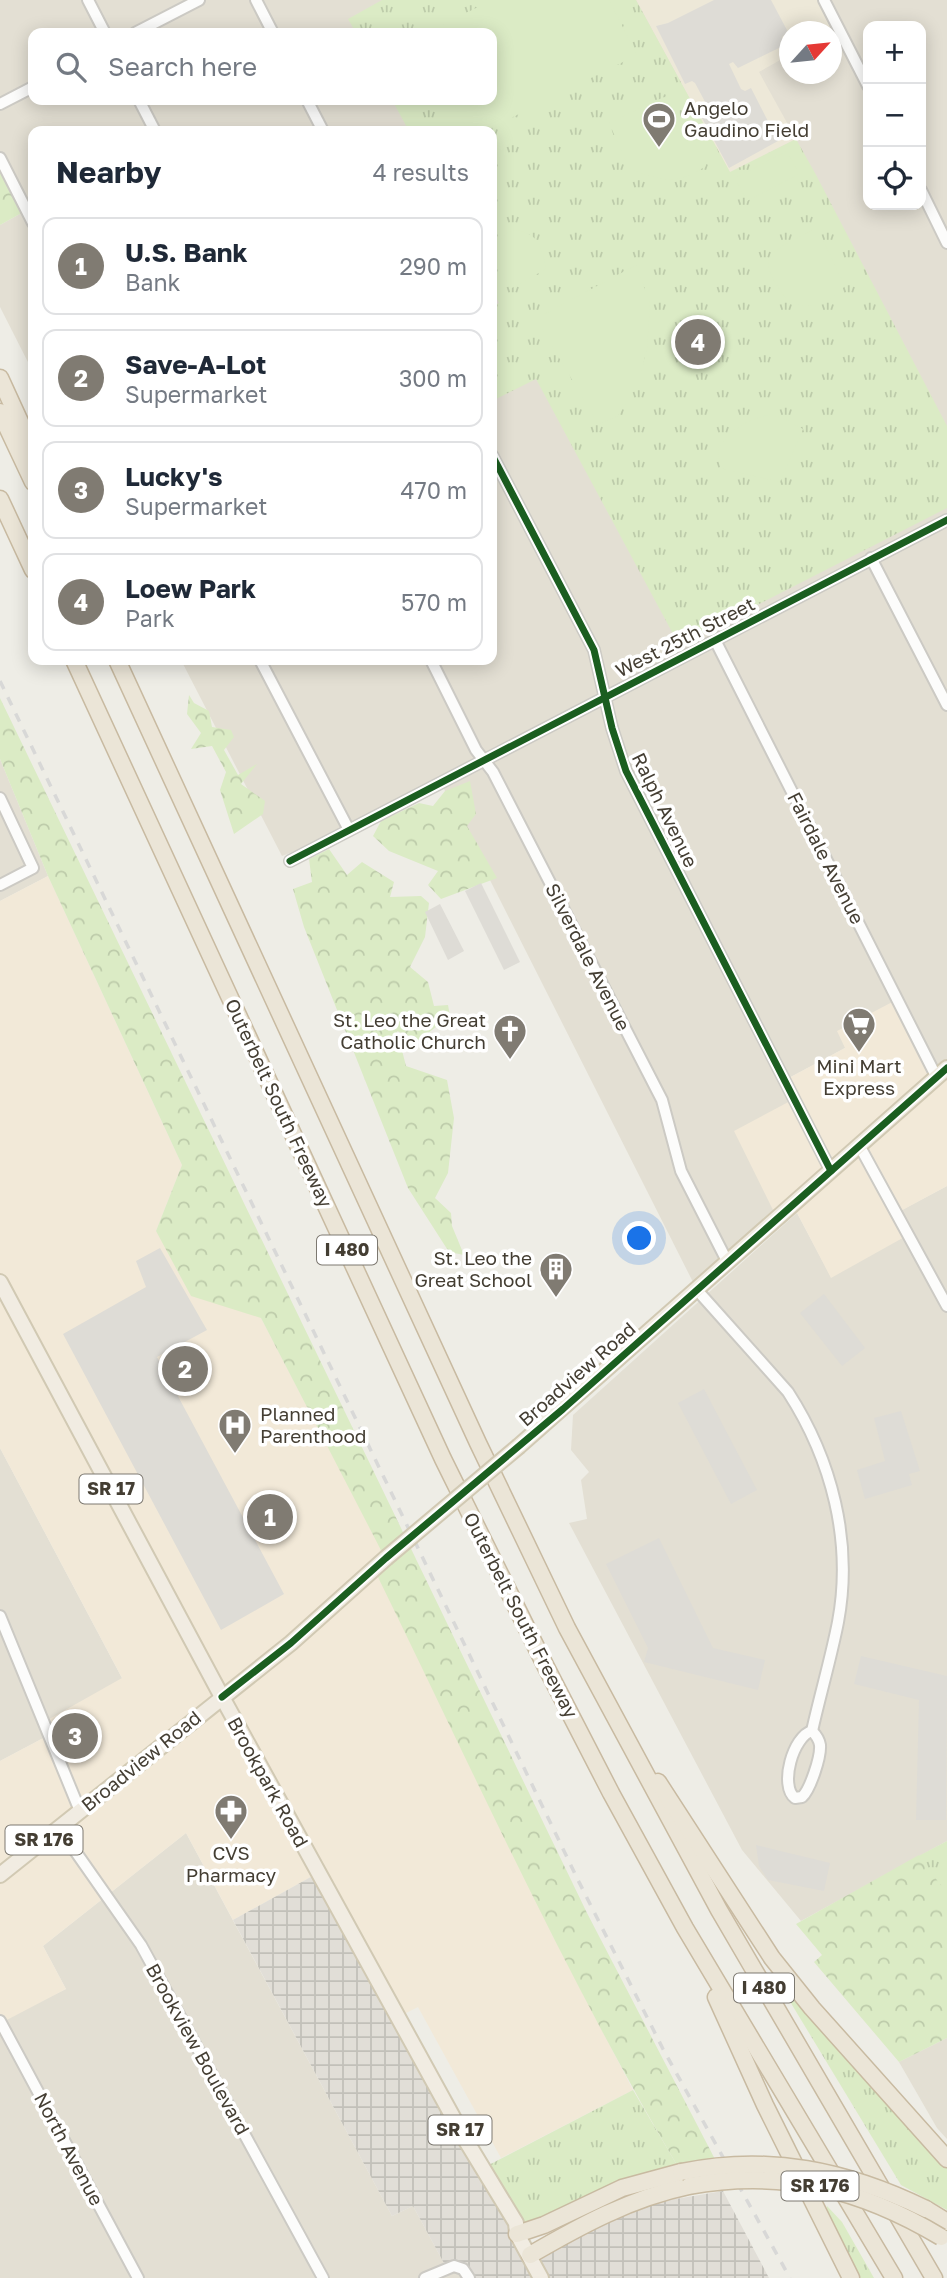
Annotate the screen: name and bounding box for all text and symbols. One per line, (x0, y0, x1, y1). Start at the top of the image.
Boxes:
north arrow (779, 21, 842, 84)
map controls (863, 21, 926, 210)
button: + (863, 21, 926, 84)
search box (28, 28, 497, 105)
icon: search (52, 48, 90, 86)
text: Search here (108, 51, 257, 82)
button: − (863, 84, 926, 147)
place label: Angelo Gaudino Field (684, 96, 809, 141)
sports icon: Angelo Gaudino Field (640, 100, 678, 149)
button: locate (863, 147, 926, 210)
text: Nearby (56, 154, 161, 190)
text: 4 results (373, 158, 469, 186)
text: U.S. Bank (125, 237, 248, 268)
text: 1 (75, 252, 87, 280)
text: 290 m (399, 252, 467, 280)
text: Bank (125, 268, 181, 296)
pin: 4 (675, 316, 721, 368)
text: Save-A-Lot (125, 349, 266, 380)
text: 2 (74, 364, 88, 392)
text: 300 m (399, 364, 467, 392)
text: Supermarket (125, 380, 268, 408)
text: Lucky's (125, 461, 223, 492)
text: 3 (74, 476, 88, 504)
text: 470 m (400, 476, 467, 504)
text: Supermarket (125, 492, 268, 520)
text: Loew Park (125, 573, 256, 604)
text: 4 (74, 588, 88, 616)
text: 570 m (401, 588, 467, 616)
street label: West 25th Street (611, 592, 758, 682)
text: Park (125, 604, 175, 632)
street label: Ralph Avenue (628, 749, 703, 871)
street label: Fairdale Avenue (783, 788, 870, 928)
street label: Silverdale Avenue (541, 879, 636, 1034)
street label: Outerbelt South Freeway (221, 995, 338, 1211)
supermarket icon: Mini Mart Express (840, 1005, 878, 1054)
place label: St. Leo the Great Catholic Church (333, 1008, 486, 1053)
church icon: St. Leo the Great Catholic Church (491, 1012, 529, 1061)
place label: Mini Mart Express (816, 1054, 902, 1099)
your location (622, 1221, 656, 1255)
road number: I 480 (317, 1236, 377, 1265)
place label: St. Leo the Great School (414, 1246, 532, 1291)
building icon: St. Leo the Great School (537, 1250, 575, 1299)
street label: Broadview Road (514, 1317, 640, 1431)
pin: 2 (162, 1343, 208, 1395)
place label: Planned Parenthood (260, 1402, 367, 1447)
hospital icon: Planned Parenthood (216, 1406, 254, 1455)
road number: SR 17 (80, 1474, 142, 1504)
pin: 1 (247, 1491, 293, 1543)
street label: Outerbelt South Freeway (459, 1508, 584, 1722)
street label: Broadview Road (76, 1705, 205, 1816)
pin: 3 (52, 1710, 98, 1762)
street label: Brookpark Road (223, 1713, 314, 1851)
pharmacy icon: CVS Pharmacy (212, 1792, 250, 1841)
road number: SR 176 (5, 1826, 82, 1854)
place label: CVS Pharmacy (186, 1841, 277, 1886)
street label: Brookview Boulevard (142, 1959, 255, 2138)
road number: I 480 (734, 1974, 794, 2002)
street label: North Avenue (30, 2088, 109, 2209)
road number: SR 17 (428, 2116, 491, 2144)
road number: SR 176 (782, 2172, 858, 2200)

